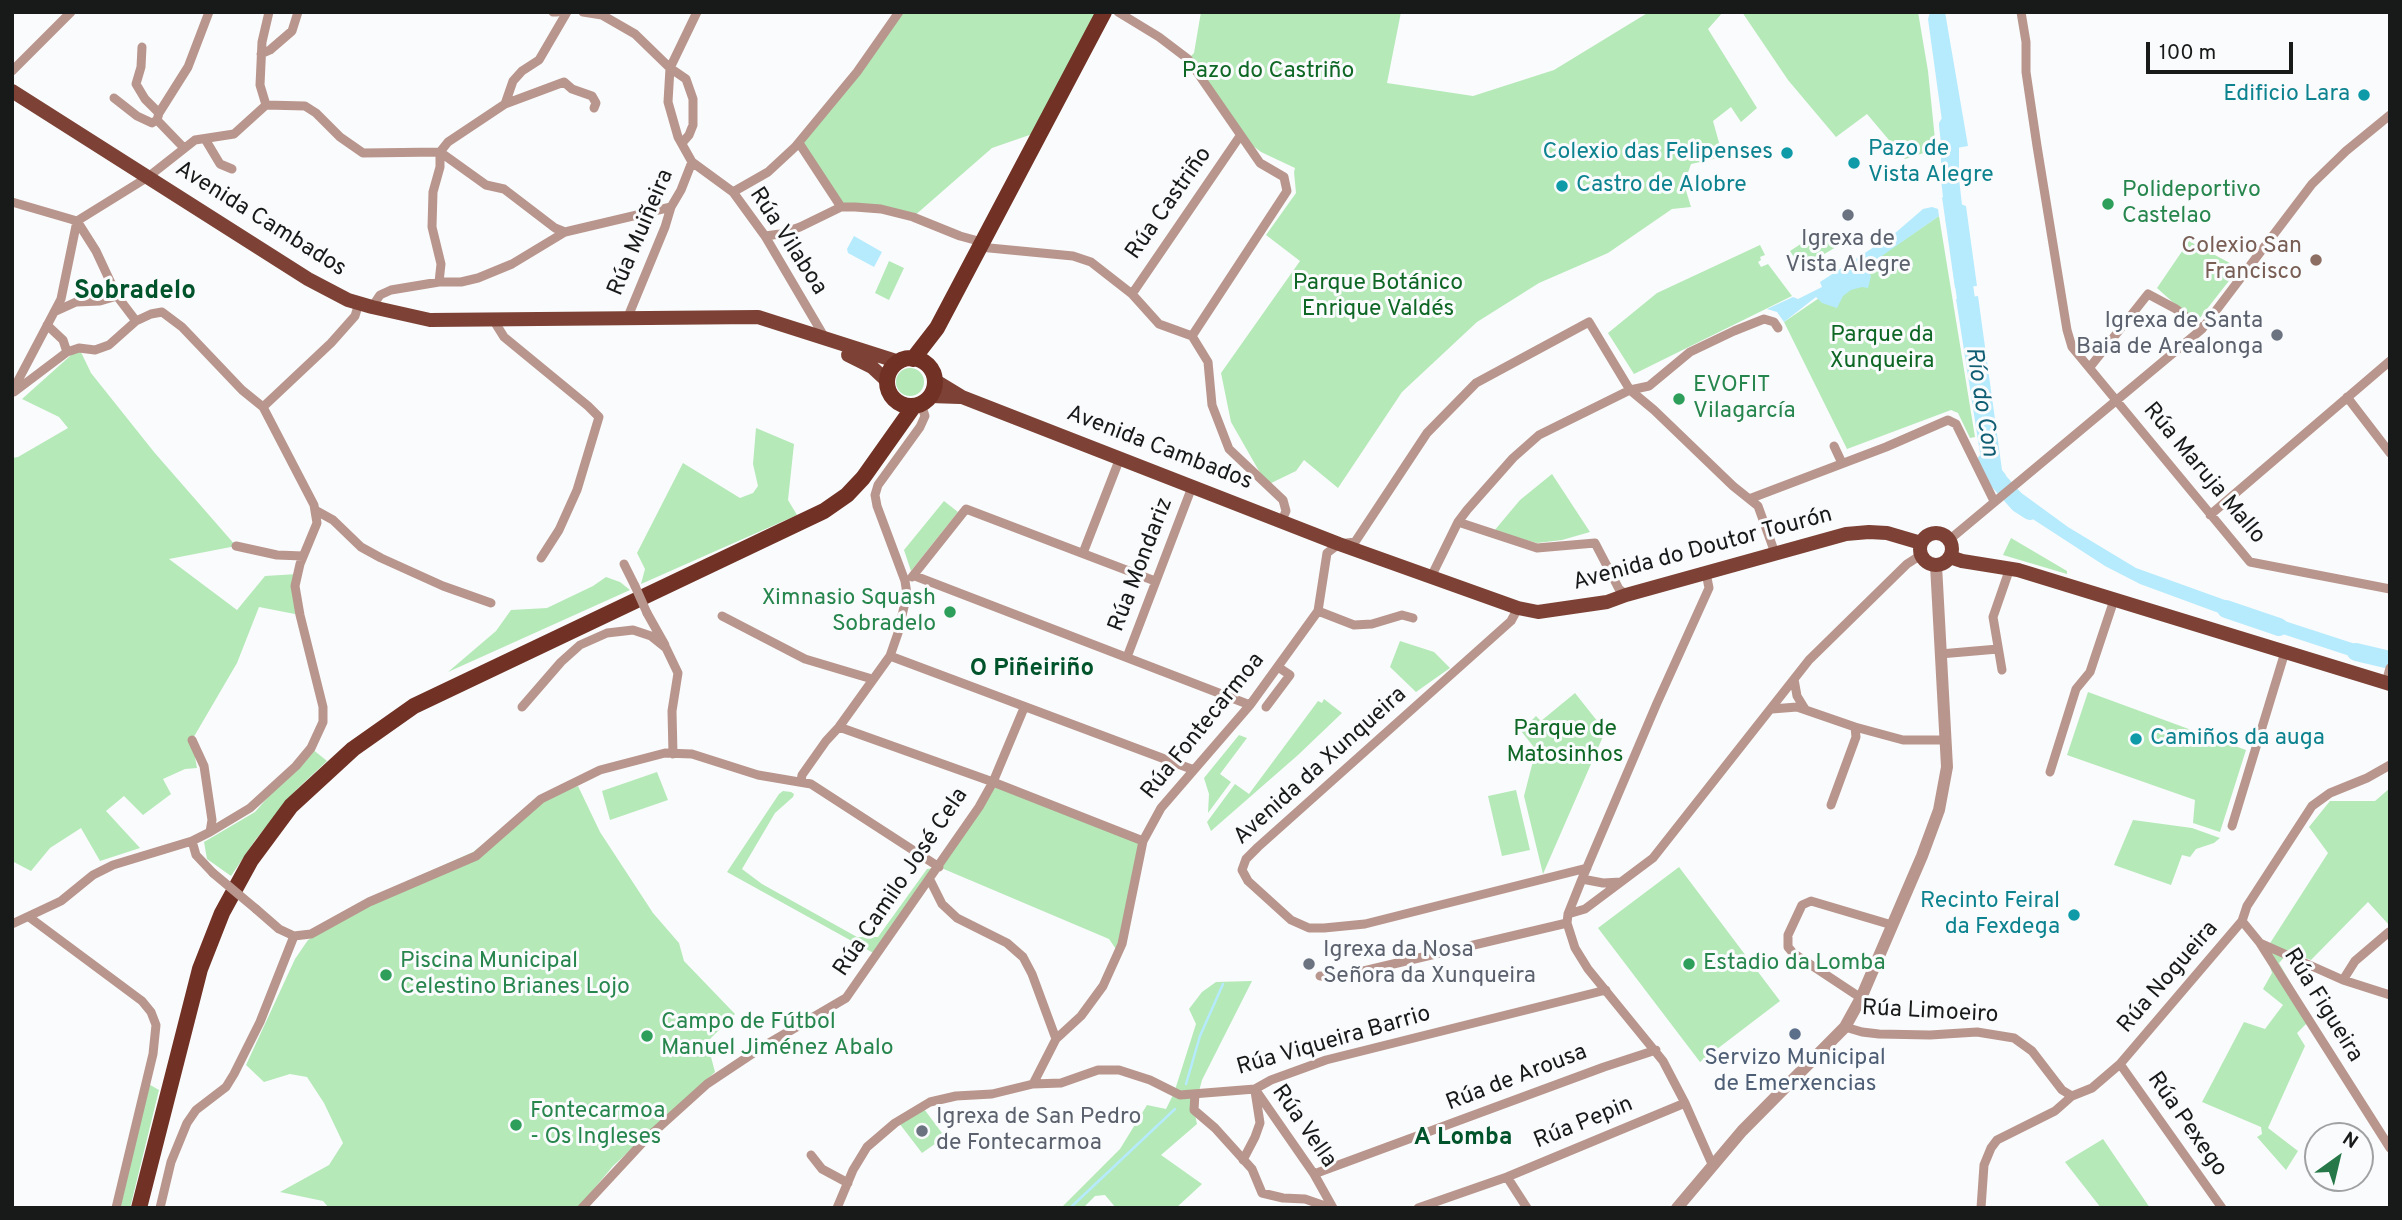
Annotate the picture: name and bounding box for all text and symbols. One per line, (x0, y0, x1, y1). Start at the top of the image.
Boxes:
scale bar (2150, 28, 2297, 72)
text: 100 m (2159, 40, 2216, 67)
park label: Pazo do Castriño (1182, 58, 1354, 86)
place label: Edificio Lara (2223, 81, 2350, 109)
marker: Edificio Lara (2356, 87, 2372, 103)
place label: Pazo de Vista Alegre (1868, 136, 1994, 190)
place label: Colexio das Felipenses (1543, 139, 1773, 167)
street label: Rúa Castriño (1121, 142, 1219, 266)
marker: Colexio das Felipenses (1779, 145, 1795, 161)
marker: Pazo de Vista Alegre (1846, 155, 1862, 171)
street label: Avenida Cambados (169, 156, 351, 284)
street label: Rúa Muiñeira (603, 166, 681, 300)
place label: Castro de Alobre (1576, 172, 1747, 200)
place label: Polideportivo Castelao (2122, 177, 2261, 231)
marker: Castro de Alobre (1554, 178, 1570, 194)
street label: Rúa Vilaboa (742, 183, 832, 301)
marker: Polideportivo Castelao (2100, 196, 2116, 212)
marker: Igrexa de Vista Alegre (1840, 207, 1856, 223)
place label: Igrexa de Vista Alegre (1785, 226, 1911, 280)
place label: Colexio San Francisco (2181, 233, 2302, 287)
marker: Colexio San Francisco (2308, 252, 2324, 268)
park label: Parque Botánico Enrique Valdés (1293, 270, 1463, 324)
district label: Sobradelo (74, 277, 196, 309)
place label: Igrexa de Santa Baia de Arealonga (2076, 308, 2263, 362)
park label: Parque da Xunqueira (1830, 322, 1934, 376)
marker: Igrexa de Santa Baia de Arealonga (2269, 327, 2285, 343)
water label: Río do Con (1957, 345, 2003, 459)
place label: EVOFIT Vilagarcía (1693, 372, 1796, 426)
marker: EVOFIT Vilagarcía (1671, 391, 1687, 407)
street label: Rúa Maruja Mallo (2136, 398, 2270, 550)
street label: Avenida Cambados (1062, 401, 1256, 497)
street label: Rúa Mondariz (1104, 494, 1180, 636)
street label: Avenida do Doutor Tourón (1570, 502, 1836, 598)
place label: Ximnasio Squash Sobradelo (762, 585, 936, 639)
marker: Ximnasio Squash Sobradelo (942, 604, 958, 620)
street label: Rúa Fontecarmoa (1136, 648, 1272, 806)
district label: O Piñeiriño (970, 656, 1094, 684)
street label: Avenida da Xunqueira (1229, 682, 1413, 852)
park label: Parque de Matosinhos (1507, 716, 1623, 770)
place label: Camiños da auga (2150, 725, 2325, 753)
marker: Camiños da auga (2128, 731, 2144, 747)
street label: Rúa Camilo José Cela (829, 784, 975, 982)
place label: Recinto Feiral da Fexdega (1920, 888, 2060, 942)
marker: Recinto Feiral da Fexdega (2066, 907, 2082, 923)
street label: Rúa Nogueira (2113, 916, 2225, 1040)
place label: Igrexa da Nosa Señora da Xunqueira (1323, 937, 1536, 991)
street label: Rúa Figueira (2276, 944, 2368, 1068)
place label: Piscina Municipal Celestino Brianes Lojo (400, 948, 630, 1002)
place label: Estadio da Lomba (1703, 950, 1886, 978)
marker: Igrexa da Nosa Señora da Xunqueira (1301, 956, 1317, 972)
marker: Estadio da Lomba (1681, 956, 1697, 972)
marker: Piscina Municipal Celestino Brianes Lojo (378, 967, 394, 983)
street label: Rúa Limoeiro (1861, 996, 1999, 1030)
street label: Rúa Viqueira Barrio (1234, 1001, 1434, 1083)
place label: Campo de Fútbol Manuel Jiménez Abalo (661, 1009, 894, 1063)
marker: Servizo Municipal de Emerxencias (1787, 1026, 1803, 1042)
marker: Campo de Fútbol Manuel Jiménez Abalo (639, 1028, 655, 1044)
street label: Rúa de Arousa (1443, 1040, 1591, 1118)
place label: Servizo Municipal de Emerxencias (1704, 1045, 1886, 1099)
street label: Rúa Pexego (2140, 1067, 2232, 1183)
street label: Rúa Vella (1265, 1080, 1341, 1174)
street label: Rúa Pepin (1530, 1092, 1638, 1156)
place label: Fontecarmoa - Os Ingleses (530, 1098, 665, 1152)
place label: Igrexa de San Pedro de Fontecarmoa (936, 1104, 1141, 1158)
marker: Fontecarmoa - Os Ingleses (508, 1117, 524, 1133)
north arrow (2304, 1122, 2374, 1192)
marker: Igrexa de San Pedro de Fontecarmoa (914, 1123, 930, 1139)
district label: A Lomba (1414, 1125, 1512, 1153)
text: N (2337, 1127, 2362, 1155)

